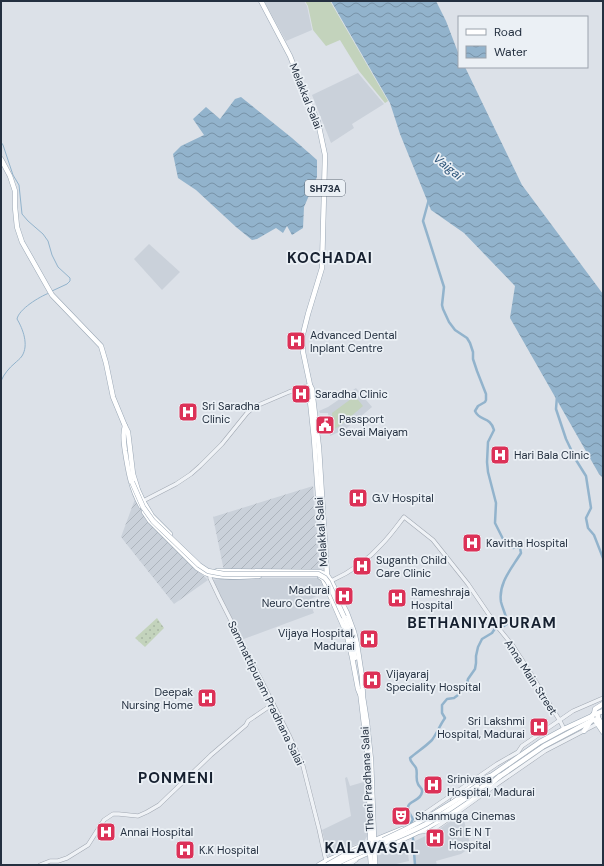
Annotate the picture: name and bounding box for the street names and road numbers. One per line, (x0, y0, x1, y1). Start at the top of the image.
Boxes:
street label: Melakkal Salai (286, 61, 326, 131)
road number: SH73A (305, 180, 345, 196)
street label: Melakkal Salai (312, 497, 330, 567)
street label: Sammattipuram Pradhana Salai (225, 618, 307, 768)
street label: Anna Main Street (501, 637, 561, 717)
street label: Theni Pradhana Salai (357, 726, 377, 832)

